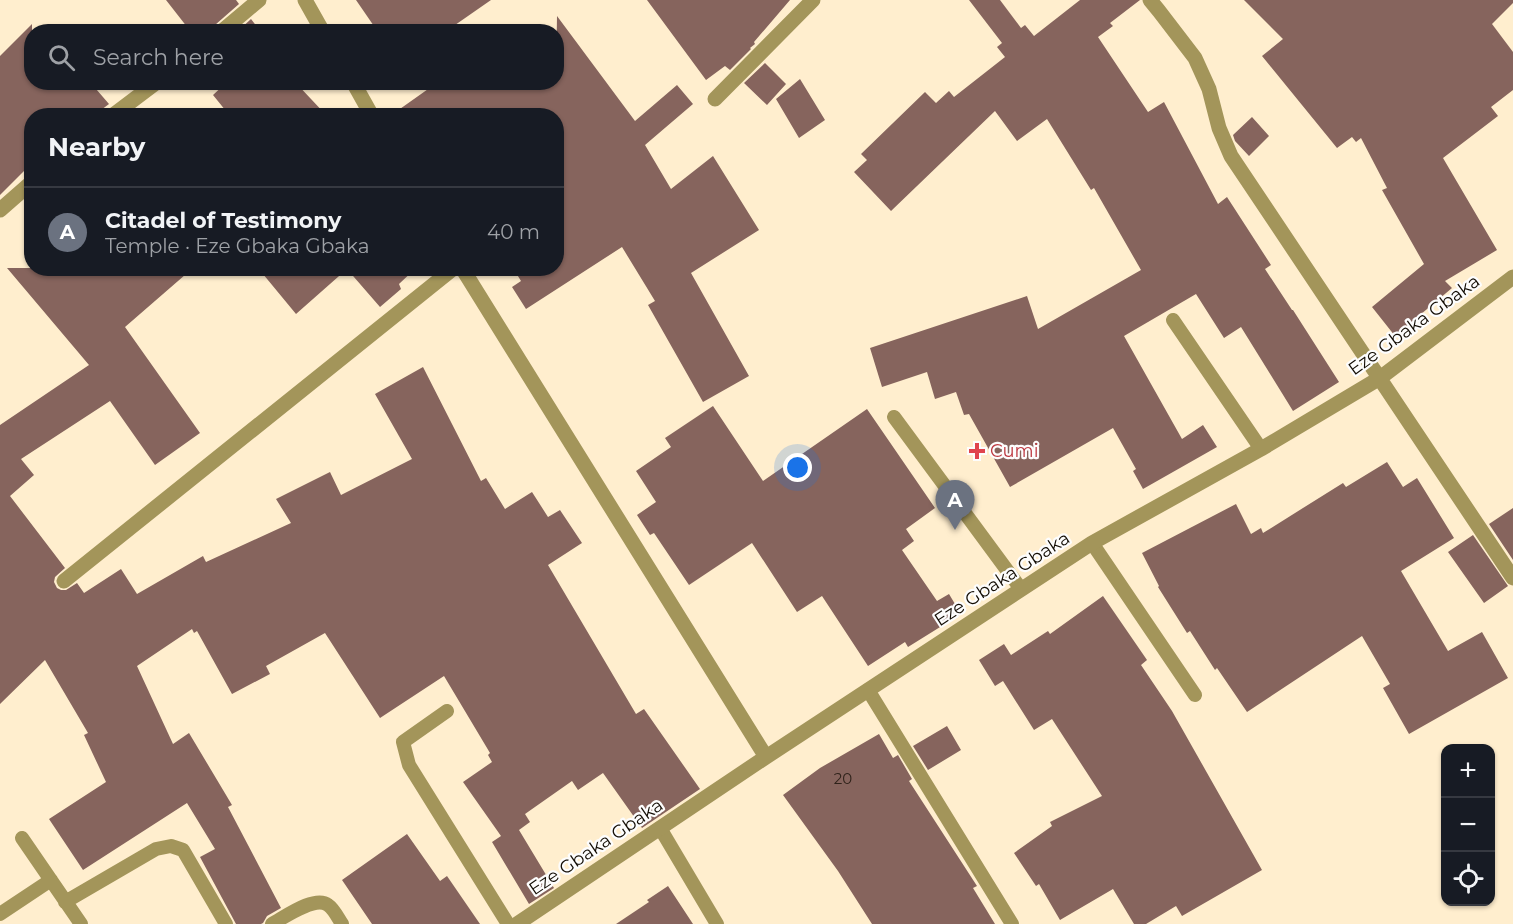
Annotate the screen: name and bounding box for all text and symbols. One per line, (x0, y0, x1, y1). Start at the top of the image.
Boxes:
search box (24, 24, 564, 90)
icon: search (45, 41, 78, 74)
text: Search here (93, 44, 224, 71)
text: Nearby (48, 131, 145, 163)
text: Citadel of Testimony (105, 207, 341, 234)
text: A (60, 220, 75, 244)
text: 40 m (487, 220, 540, 244)
text: Temple · Eze Gbaka Gbaka (105, 234, 370, 258)
street label: Eze Gbaka Gbaka (1344, 270, 1484, 380)
place label: Cumi (990, 440, 1038, 462)
marker: Cumi (968, 442, 986, 460)
your location (783, 453, 812, 482)
pin: A (936, 480, 974, 530)
street label: Eze Gbaka Gbaka (930, 527, 1074, 631)
map controls (1441, 744, 1495, 906)
button: + (1441, 744, 1495, 798)
house number: 20 (834, 769, 852, 788)
street label: Eze Gbaka Gbaka (525, 794, 667, 900)
button: − (1441, 798, 1495, 852)
button: locate (1441, 852, 1495, 906)

